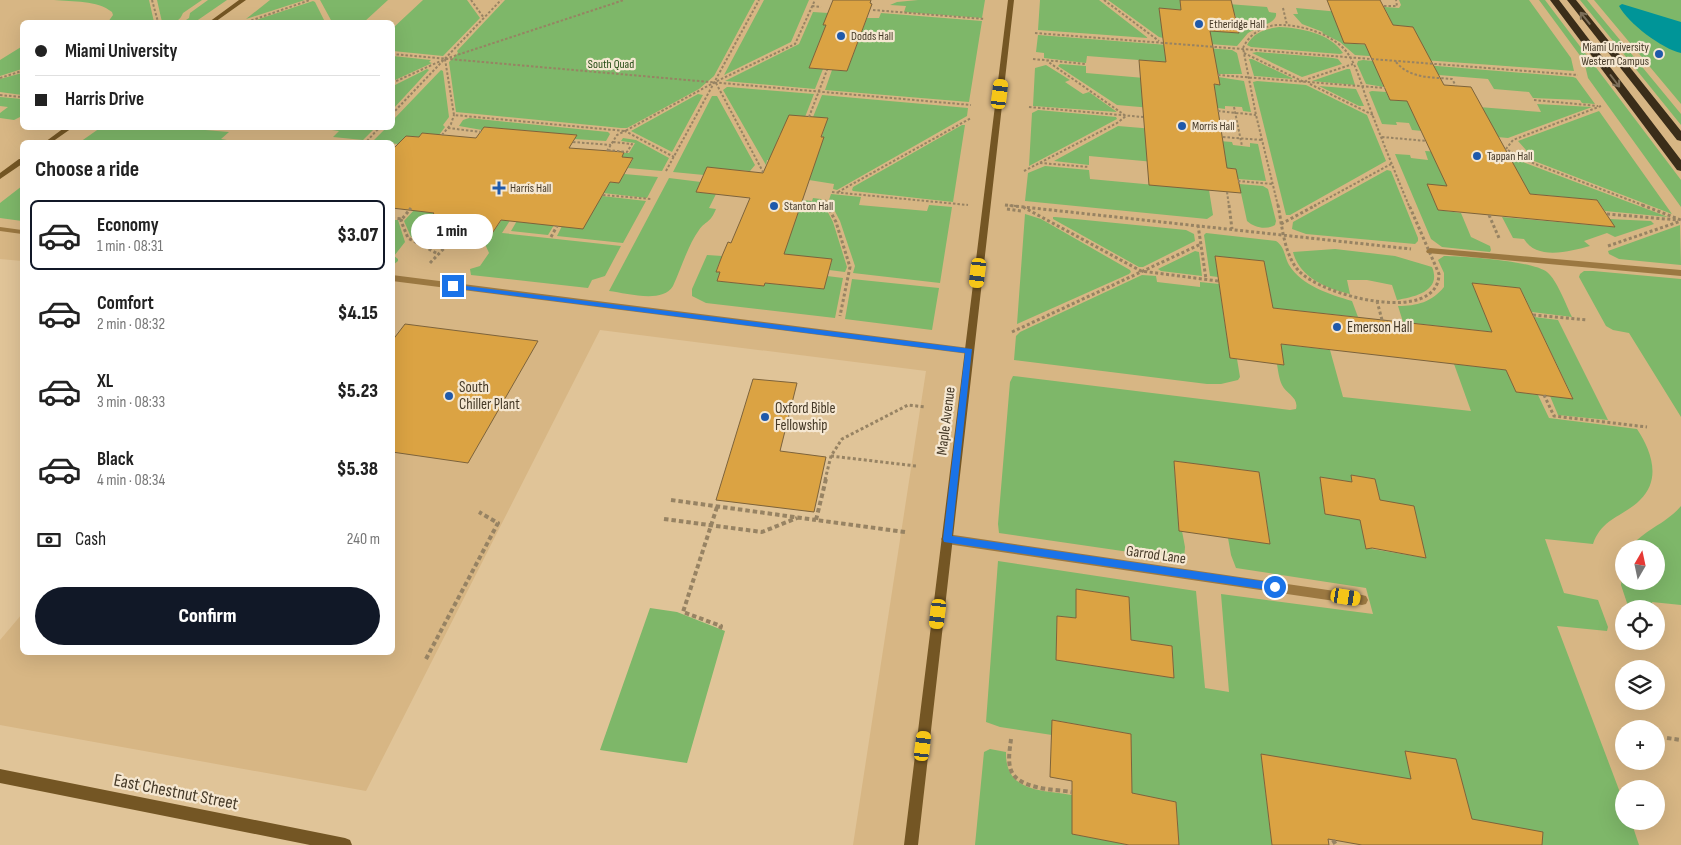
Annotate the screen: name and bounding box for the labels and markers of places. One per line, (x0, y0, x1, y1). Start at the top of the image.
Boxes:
place label: Etheridge Hall (1209, 17, 1265, 32)
marker: Etheridge Hall (1193, 18, 1205, 30)
place label: Dodds Hall (851, 29, 893, 44)
marker: Dodds Hall (835, 30, 847, 42)
place label: Miami University Western Campus (1581, 40, 1649, 69)
marker: Miami University Western Campus (1653, 48, 1665, 60)
place label: Morris Hall (1192, 119, 1235, 134)
marker: Morris Hall (1176, 120, 1188, 132)
place label: Tappan Hall (1487, 149, 1532, 164)
marker: Tappan Hall (1471, 150, 1483, 162)
marker: Harris Hall (492, 181, 506, 195)
place label: Harris Hall (510, 181, 551, 196)
place label: Stanton Hall (784, 199, 833, 214)
marker: Stanton Hall (768, 200, 780, 212)
place label: Emerson Hall (1347, 318, 1412, 337)
marker: Emerson Hall (1331, 321, 1343, 333)
place label: South Chiller Plant (459, 378, 520, 414)
marker: South Chiller Plant (443, 390, 455, 402)
place label: Oxford Bible Fellowship (775, 399, 835, 435)
marker: Oxford Bible Fellowship (759, 411, 771, 423)

